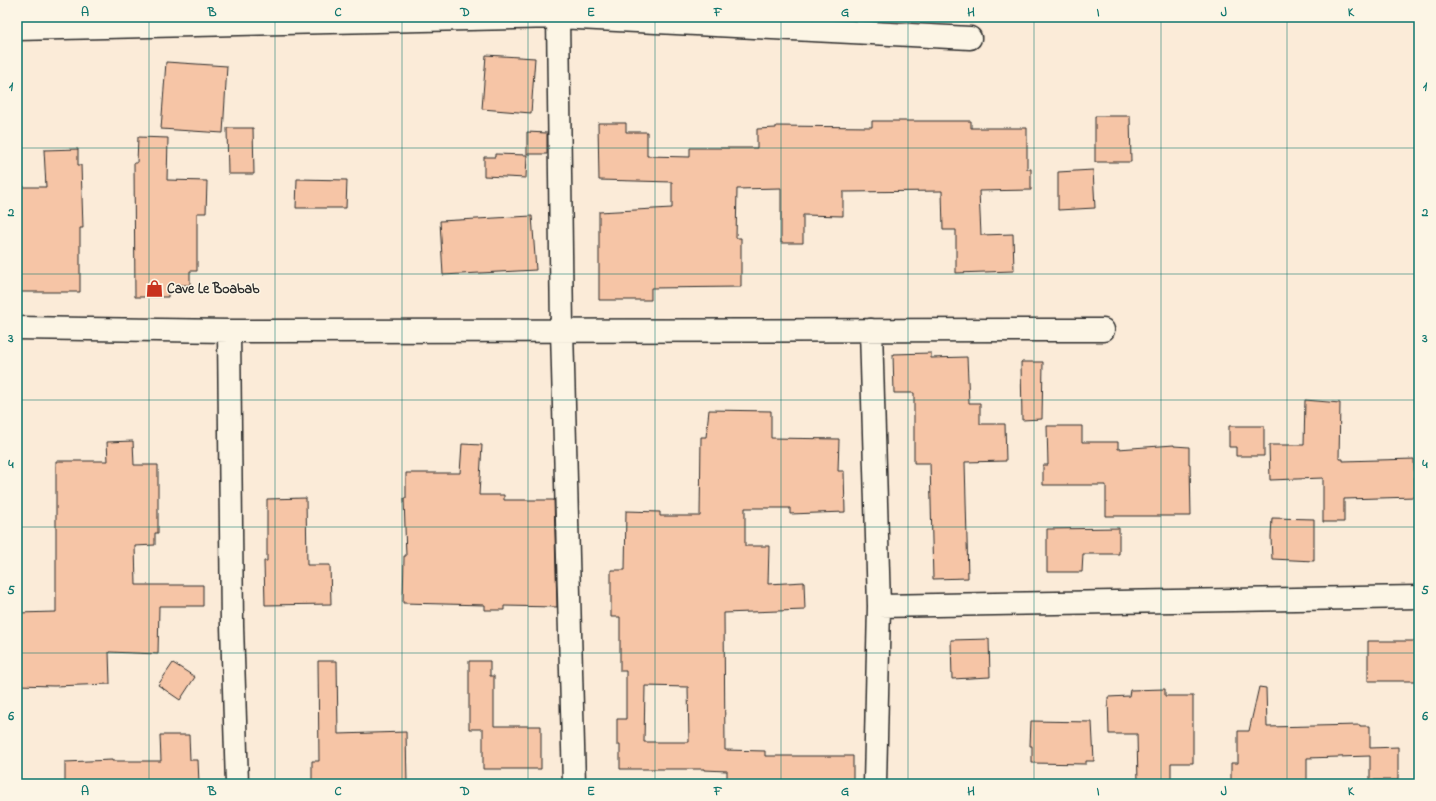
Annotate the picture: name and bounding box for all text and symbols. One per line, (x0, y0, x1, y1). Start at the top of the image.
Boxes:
text: A (81, 3, 89, 22)
text: B (207, 3, 217, 22)
text: C (334, 3, 342, 22)
text: D (459, 3, 470, 22)
text: E (587, 3, 595, 22)
text: F (713, 3, 723, 22)
text: G (841, 3, 849, 22)
text: H (967, 3, 975, 22)
text: I (1096, 3, 1100, 22)
text: J (1221, 3, 1227, 22)
text: K (1348, 3, 1355, 22)
text: 1 (9, 77, 14, 96)
text: 1 (1423, 77, 1428, 96)
text: 2 (7, 203, 15, 222)
text: 2 (1421, 203, 1429, 222)
shop icon: Cave Le Boabab (144, 279, 164, 299)
place label: Cave Le Boabab (167, 279, 260, 300)
text: 3 (7, 329, 14, 348)
text: 3 (1421, 329, 1428, 348)
text: 4 (7, 455, 14, 474)
text: 4 (1421, 455, 1428, 474)
text: 5 (7, 581, 15, 600)
text: 5 (1421, 581, 1429, 600)
text: 6 (7, 707, 14, 726)
text: 6 (1421, 707, 1428, 726)
text: A (81, 782, 89, 801)
text: B (207, 782, 217, 801)
text: C (334, 782, 342, 801)
text: D (459, 782, 470, 801)
text: E (587, 782, 595, 801)
text: F (713, 782, 723, 801)
text: G (841, 782, 849, 801)
text: H (967, 782, 975, 801)
text: I (1096, 782, 1100, 801)
text: J (1221, 782, 1227, 801)
text: K (1348, 782, 1355, 801)

